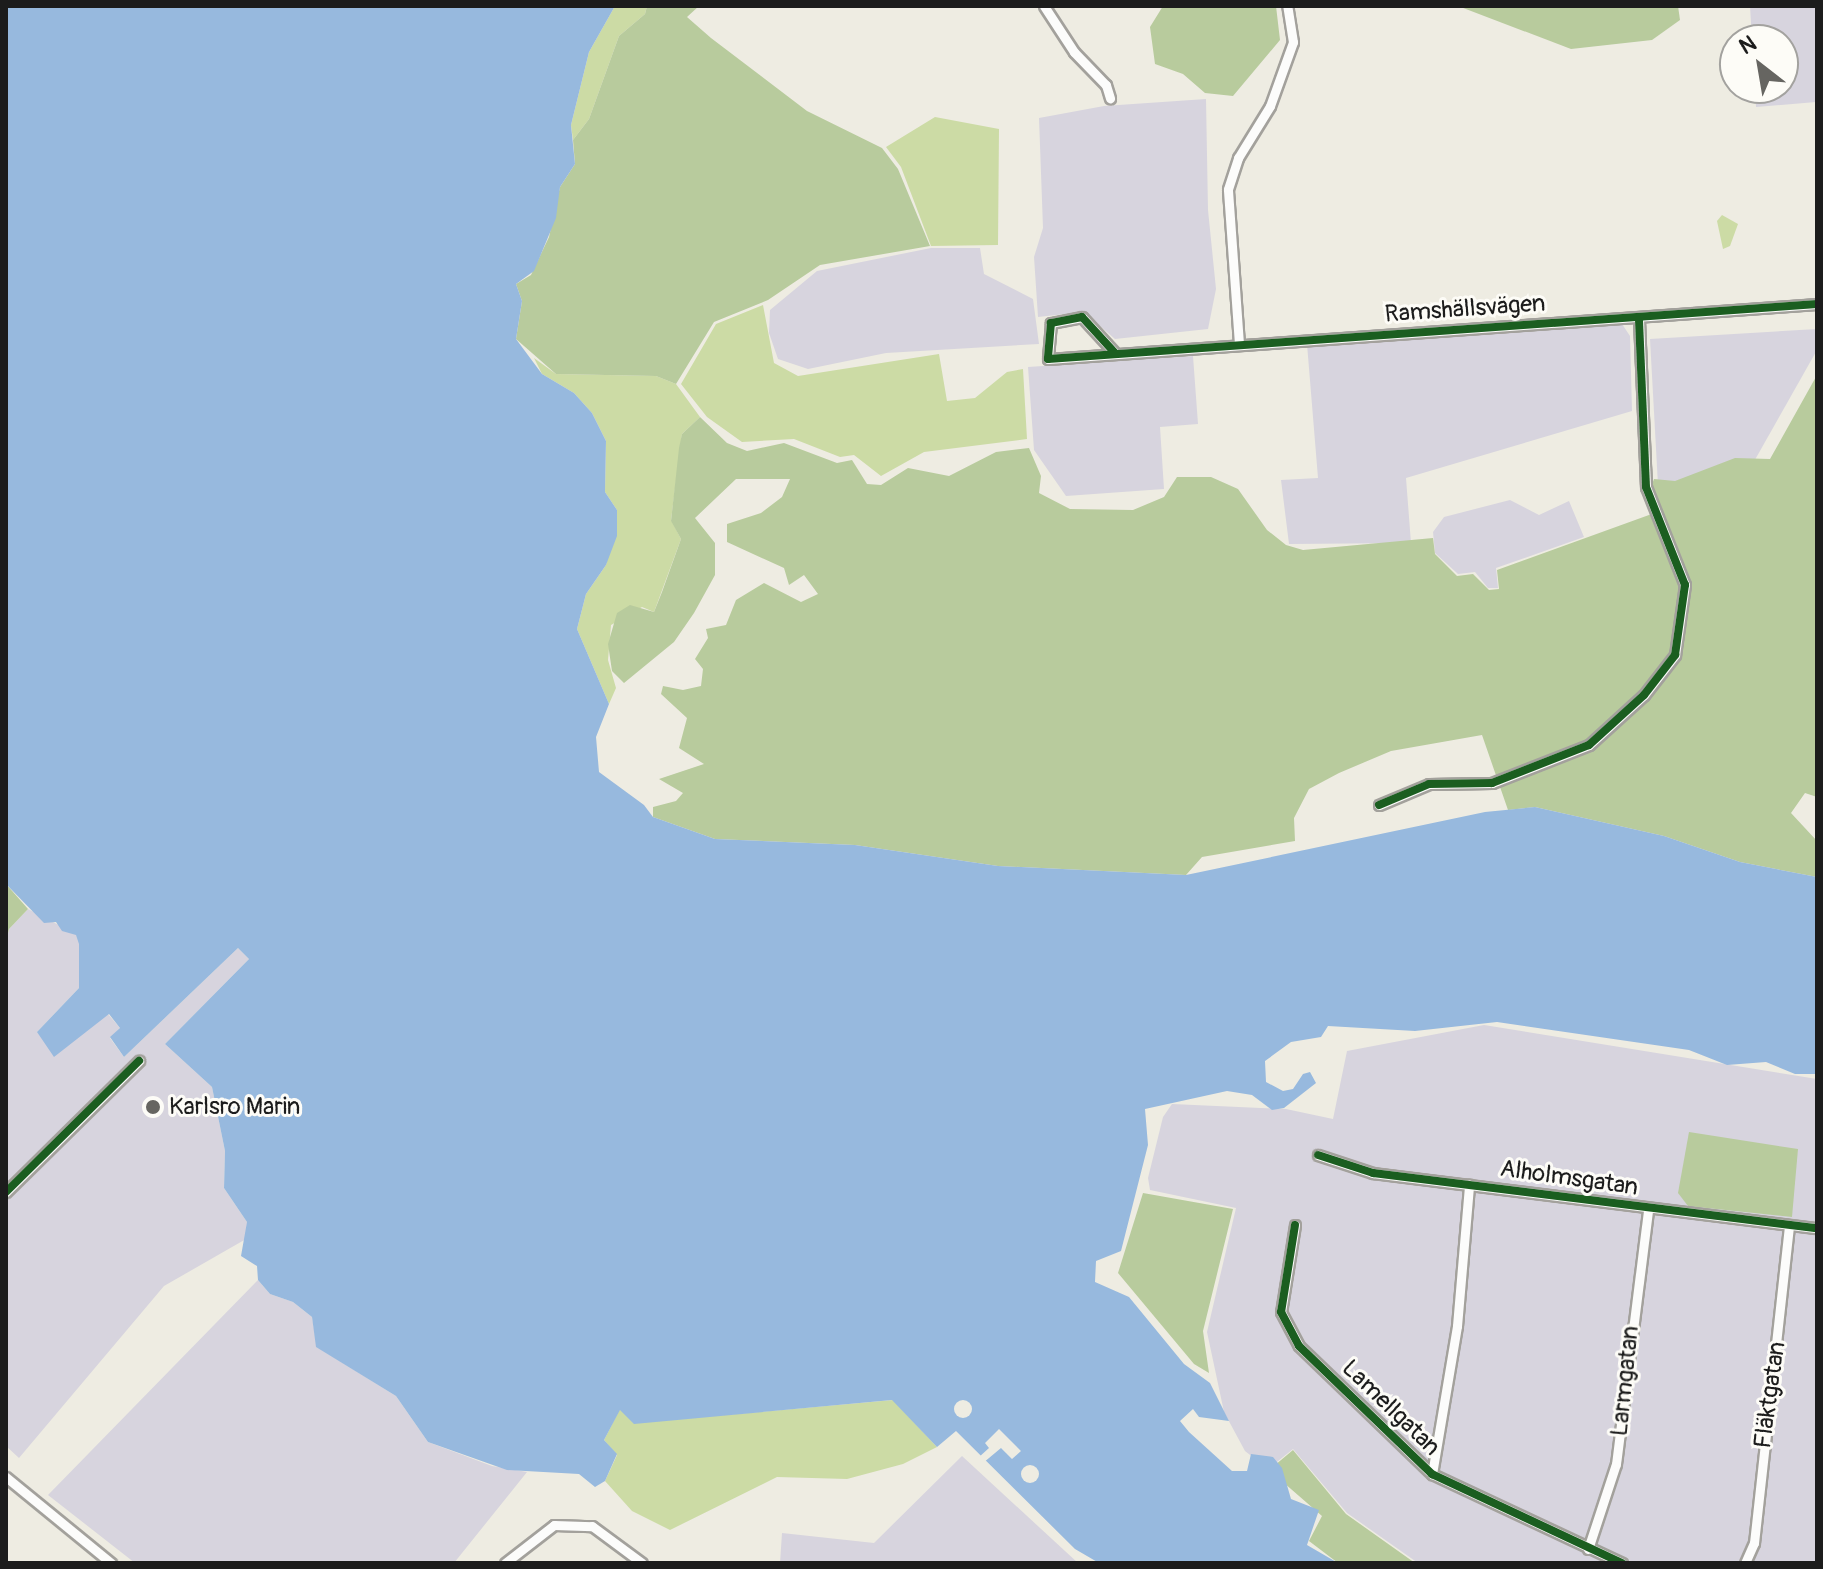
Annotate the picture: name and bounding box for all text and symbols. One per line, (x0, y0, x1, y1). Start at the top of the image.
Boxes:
north arrow (1719, 24, 1799, 104)
text: N (1734, 29, 1761, 61)
street label: Ramshällsvägen (1384, 289, 1546, 329)
place label: Karlsro Marin (169, 1093, 300, 1121)
marker: Karlsro Marin (144, 1098, 162, 1116)
street label: Alholmsgatan (1498, 1154, 1640, 1202)
street label: Larmgatan (1605, 1324, 1645, 1438)
street label: Fläktgatan (1748, 1340, 1792, 1450)
street label: Lamellgatan (1336, 1354, 1446, 1462)

